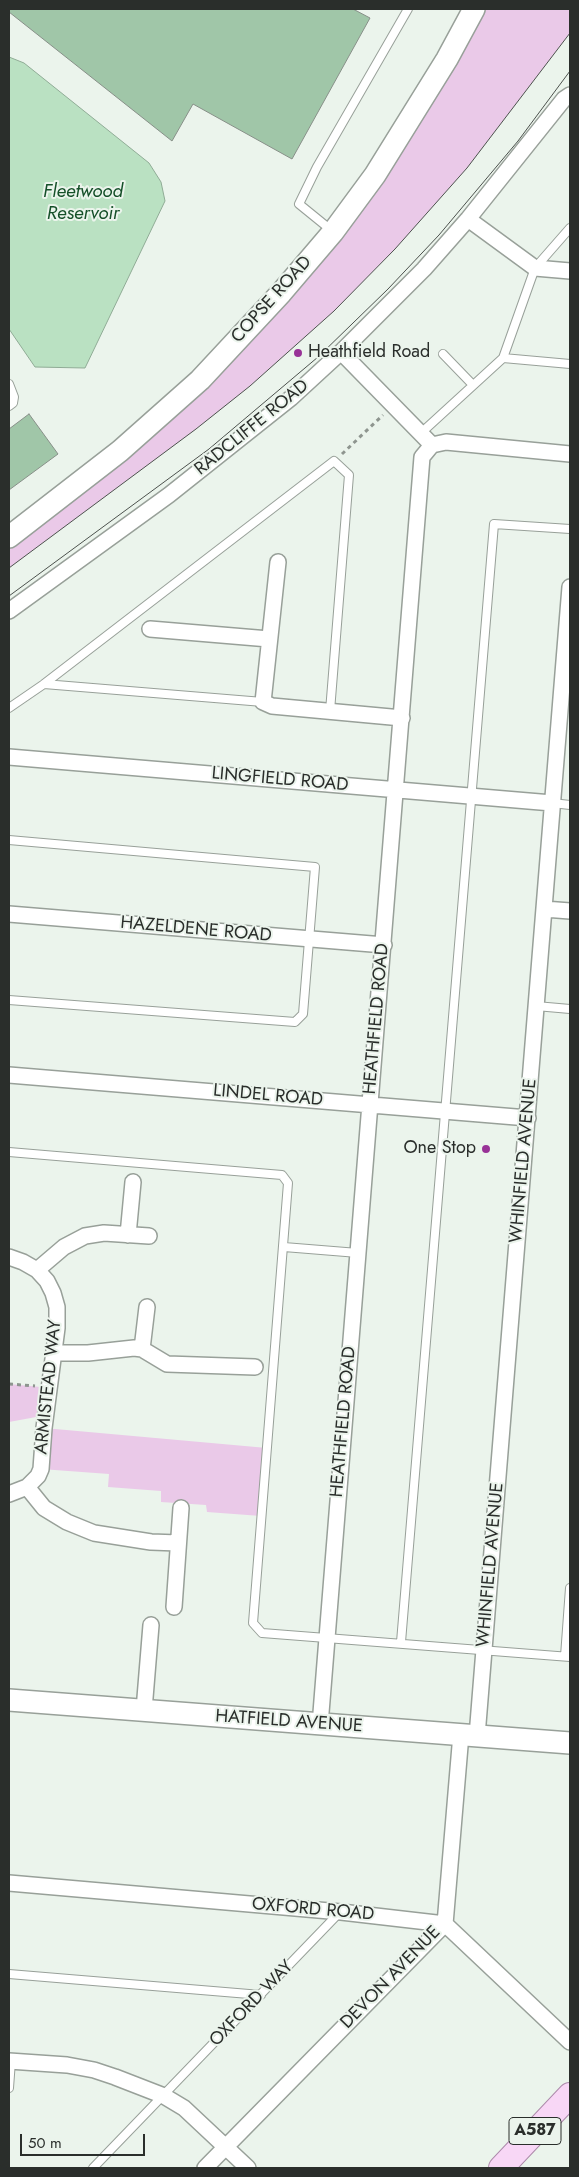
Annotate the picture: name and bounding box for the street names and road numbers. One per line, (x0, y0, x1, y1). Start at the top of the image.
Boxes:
street label: COPSE ROAD (227, 252, 317, 348)
street label: RADCLIFFE ROAD (191, 375, 313, 481)
street label: LINGFIELD ROAD (211, 763, 349, 797)
street label: HAZELDENE ROAD (119, 913, 273, 947)
street label: HEATHFIELD ROAD (360, 943, 394, 1095)
street label: WHINFIELD AVENUE (506, 1078, 542, 1244)
street label: LINDEL ROAD (212, 1080, 324, 1112)
street label: ARMISTEAD WAY (31, 1319, 67, 1455)
street label: HEATHFIELD ROAD (327, 1346, 361, 1498)
street label: WHINFIELD AVENUE (473, 1482, 509, 1648)
street label: HATFIELD AVENUE (214, 1706, 364, 1738)
street label: OXFORD ROAD (251, 1894, 375, 1926)
street label: DEVON AVENUE (337, 1922, 445, 2034)
street label: OXFORD WAY (206, 1956, 298, 2052)
road number: A587 (509, 2118, 561, 2144)

